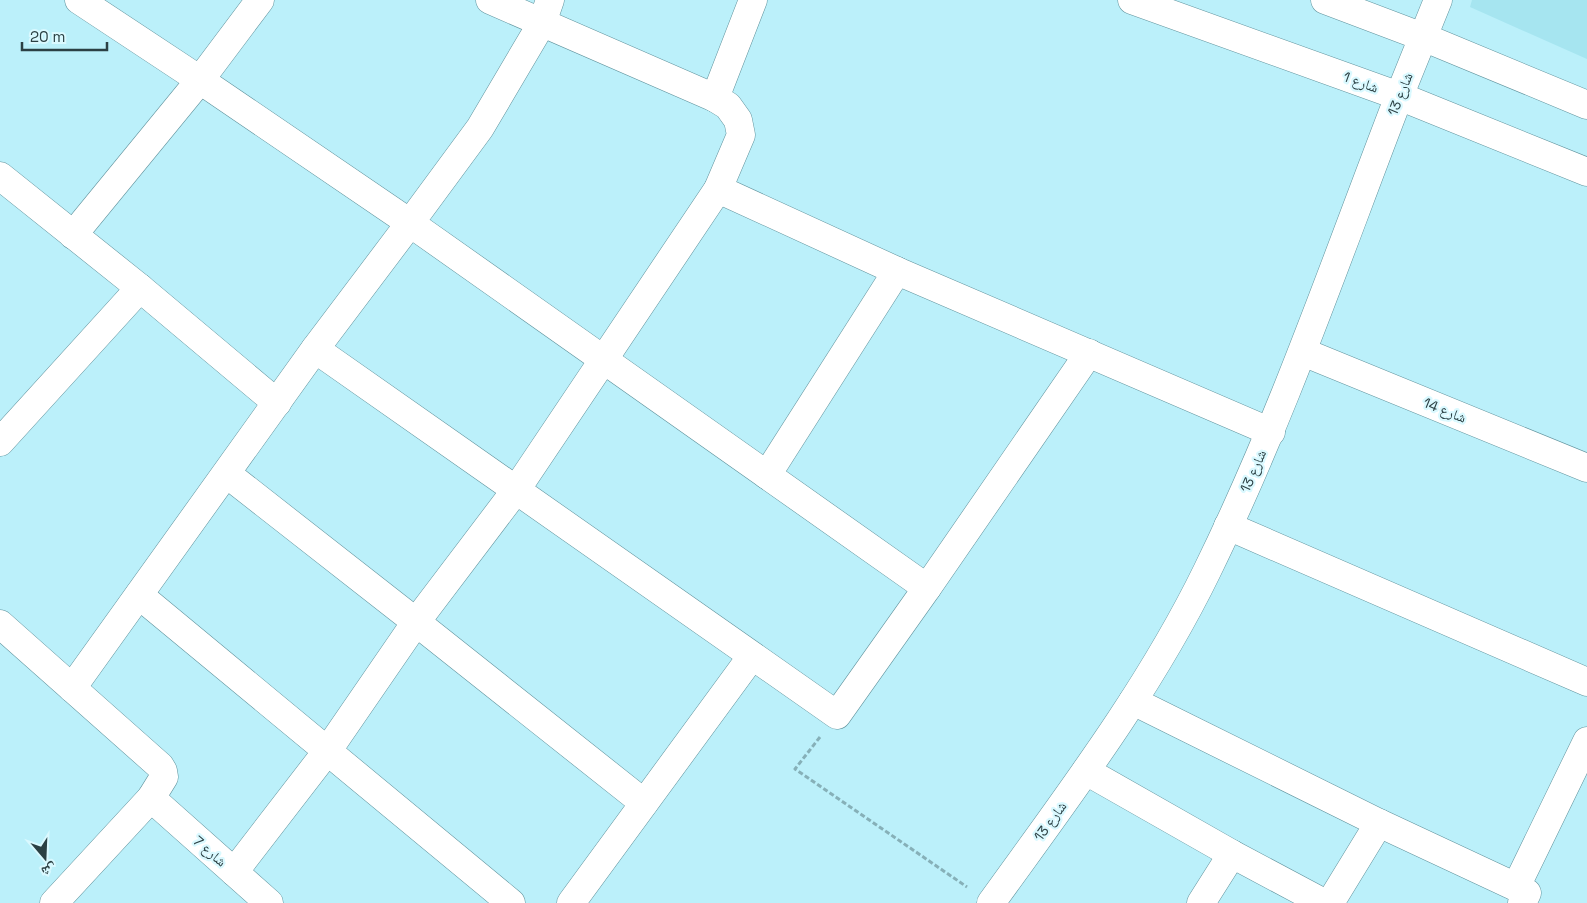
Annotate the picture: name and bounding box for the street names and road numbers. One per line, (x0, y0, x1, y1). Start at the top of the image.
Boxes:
street label: شارع 1 (1341, 67, 1381, 98)
street label: شارع 13 (1383, 70, 1418, 118)
street label: شارع 14 (1420, 393, 1469, 428)
street label: شارع 13 (1236, 447, 1271, 495)
street label: شارع 13 (1030, 798, 1071, 845)
street label: شارع 7 (189, 832, 230, 871)

